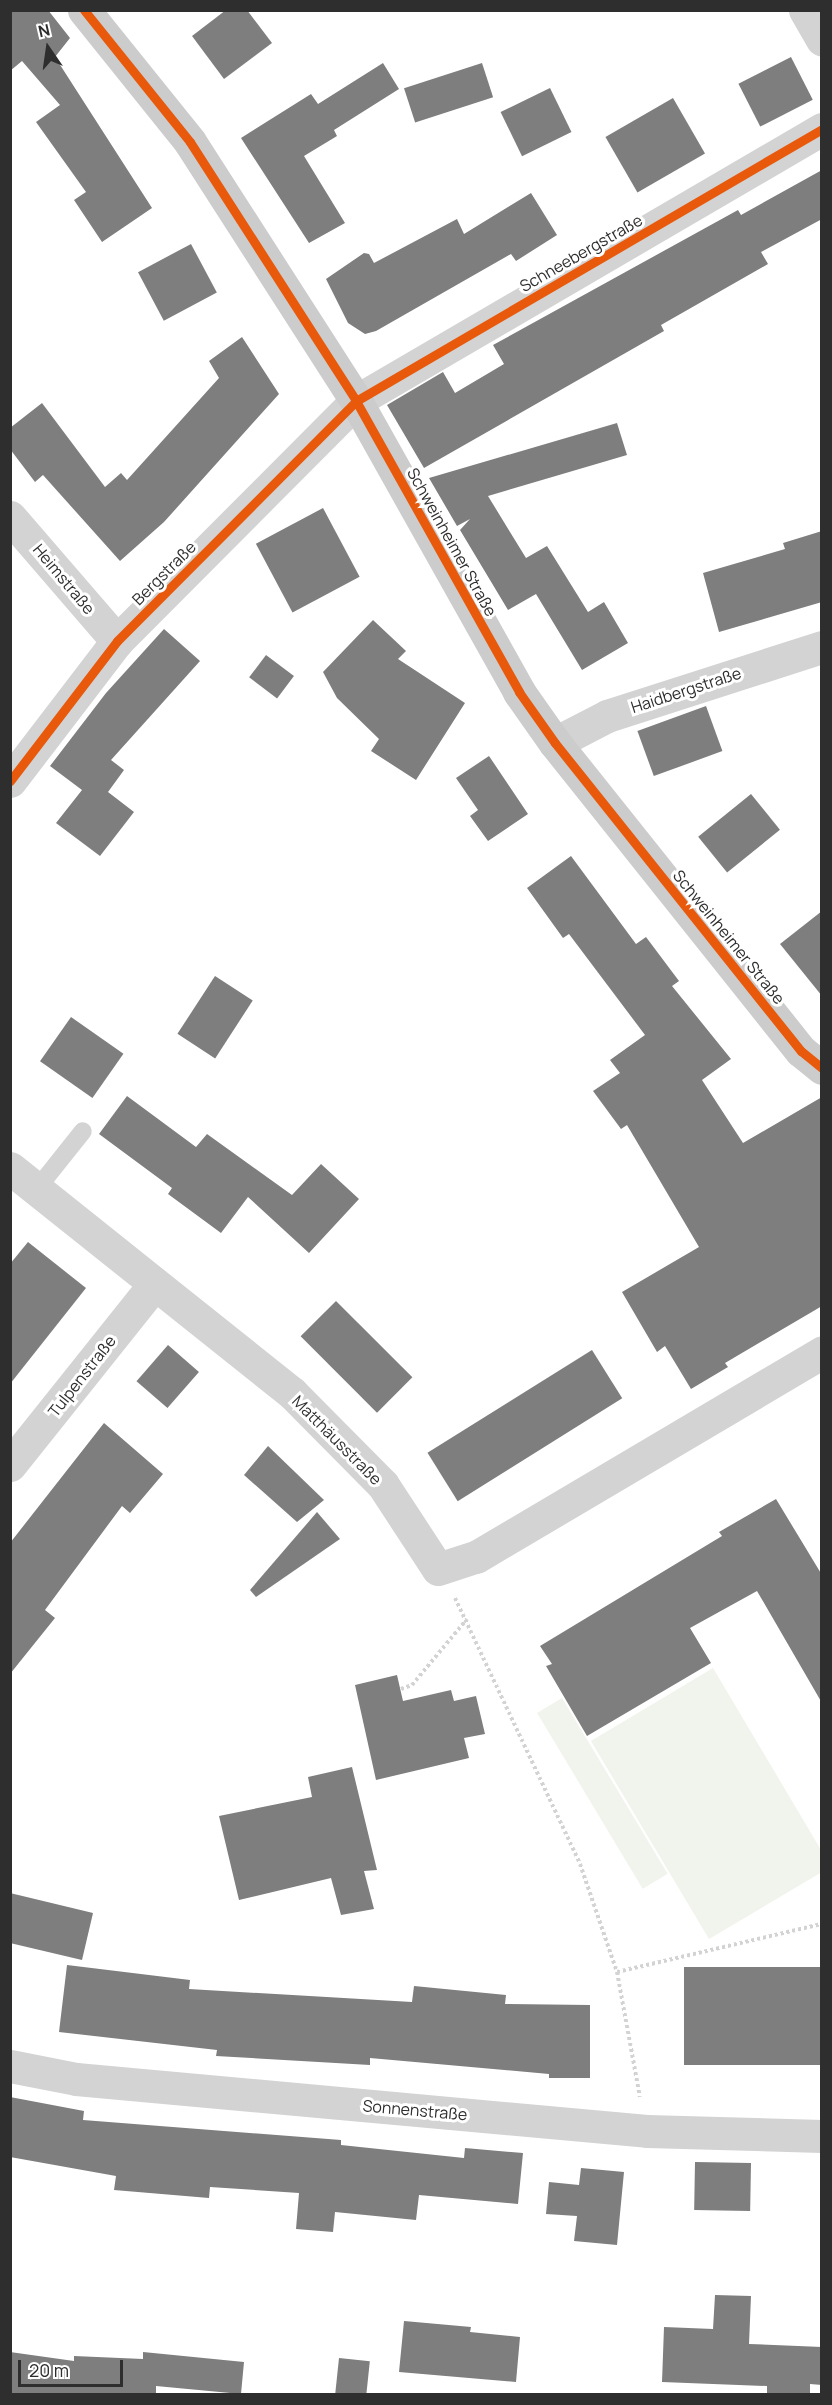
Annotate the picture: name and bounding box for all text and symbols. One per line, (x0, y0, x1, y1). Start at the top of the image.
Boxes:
north arrow (18, 18, 78, 78)
text: N (36, 18, 52, 42)
street label: Schneebergstraße (516, 210, 646, 296)
street label: Schweinheimer Straße (403, 464, 501, 620)
street label: Bergstraße (128, 537, 200, 609)
street label: Heimstraße (29, 540, 99, 618)
street label: Haidbergstraße (628, 663, 744, 717)
street label: Schweinheimer Straße (669, 866, 789, 1008)
street label: Tulpenstraße (44, 1331, 120, 1421)
street label: Matthäusstraße (288, 1391, 386, 1489)
street label: Sonnenstraße (362, 2096, 468, 2124)
scale bar (21, 2348, 126, 2386)
text: 20 m (29, 2358, 69, 2382)

